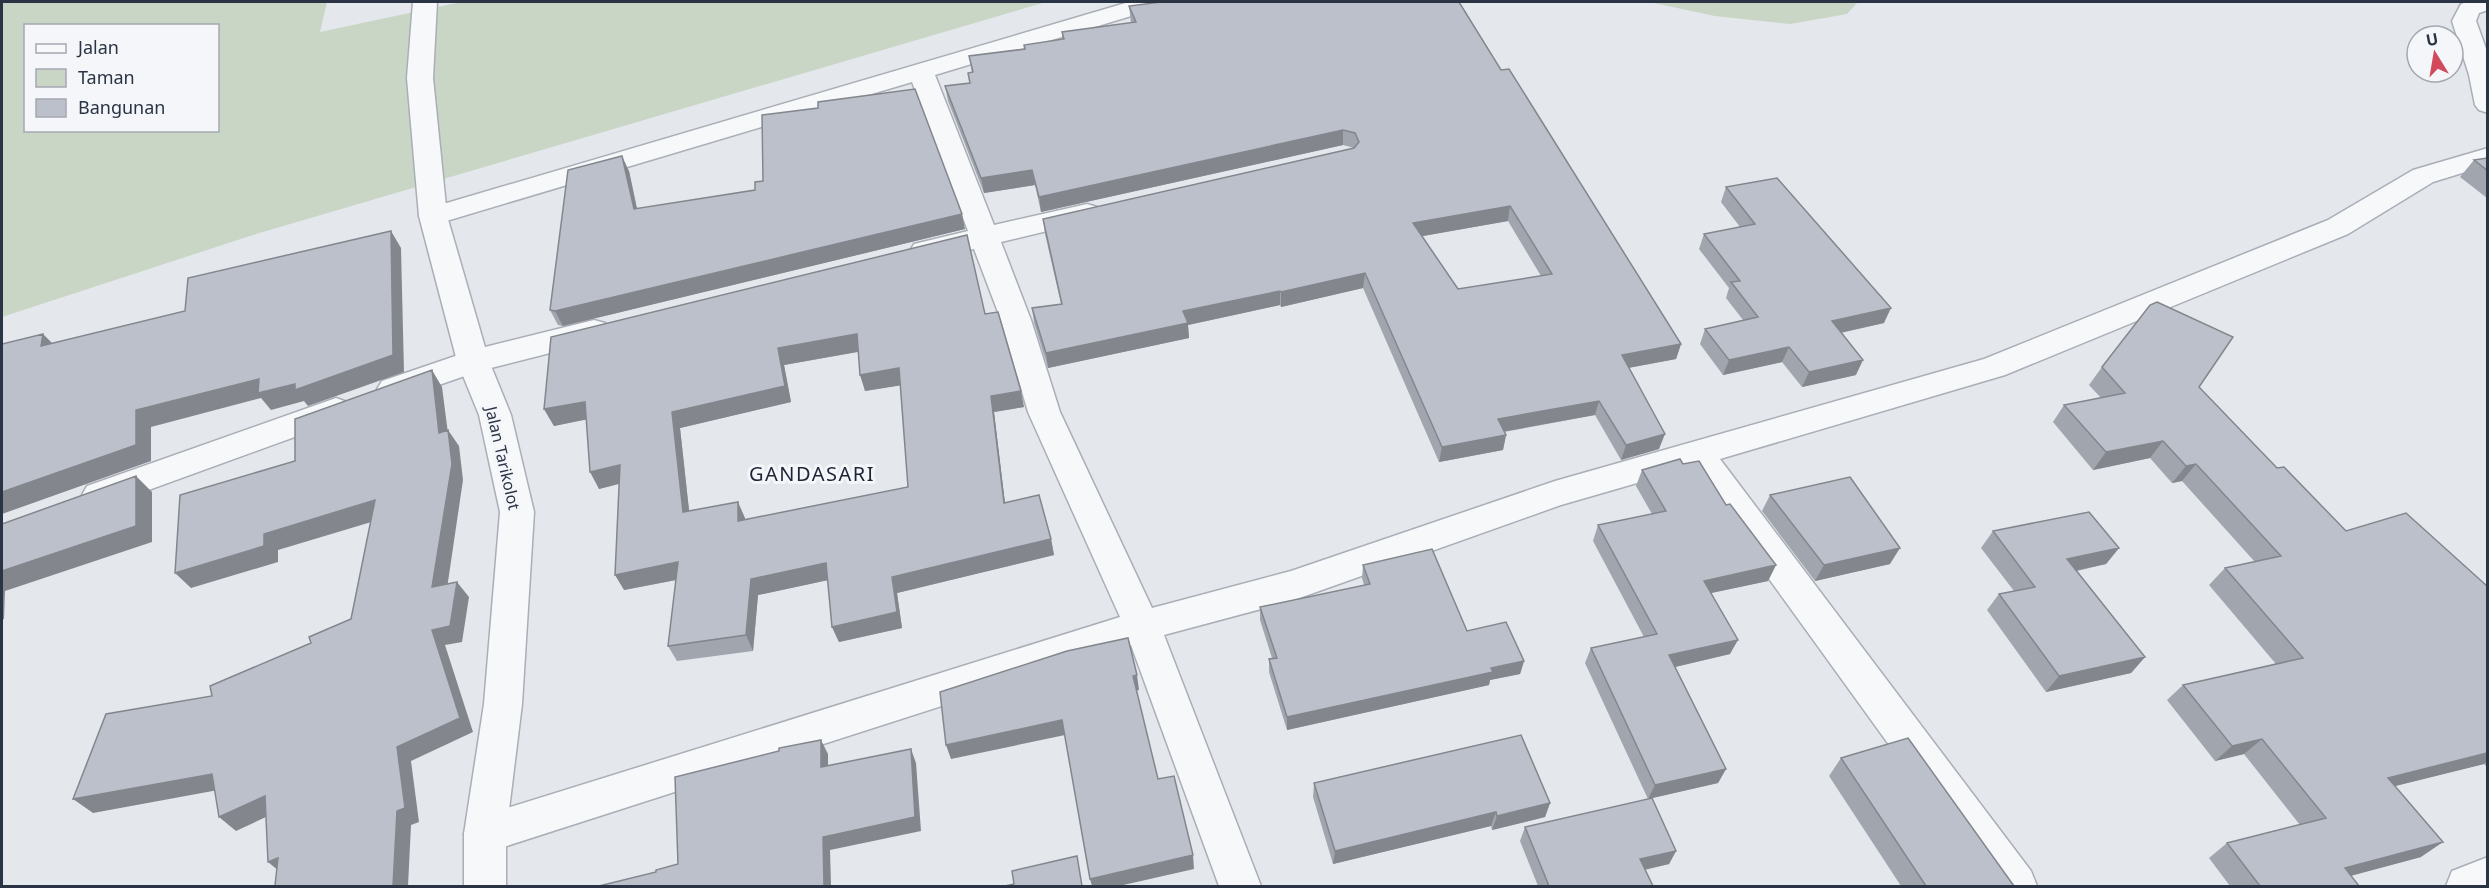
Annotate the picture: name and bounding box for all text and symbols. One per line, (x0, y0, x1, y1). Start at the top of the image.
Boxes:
legend (24, 24, 219, 132)
north arrow (2405, 24, 2465, 84)
text: U (2424, 27, 2440, 51)
text: Jalan (76, 35, 119, 59)
text: Taman (78, 65, 135, 89)
text: Bangunan (78, 95, 165, 119)
street label: Jalan Tarikolot (480, 402, 526, 512)
district label: GANDASARI (749, 460, 875, 487)

